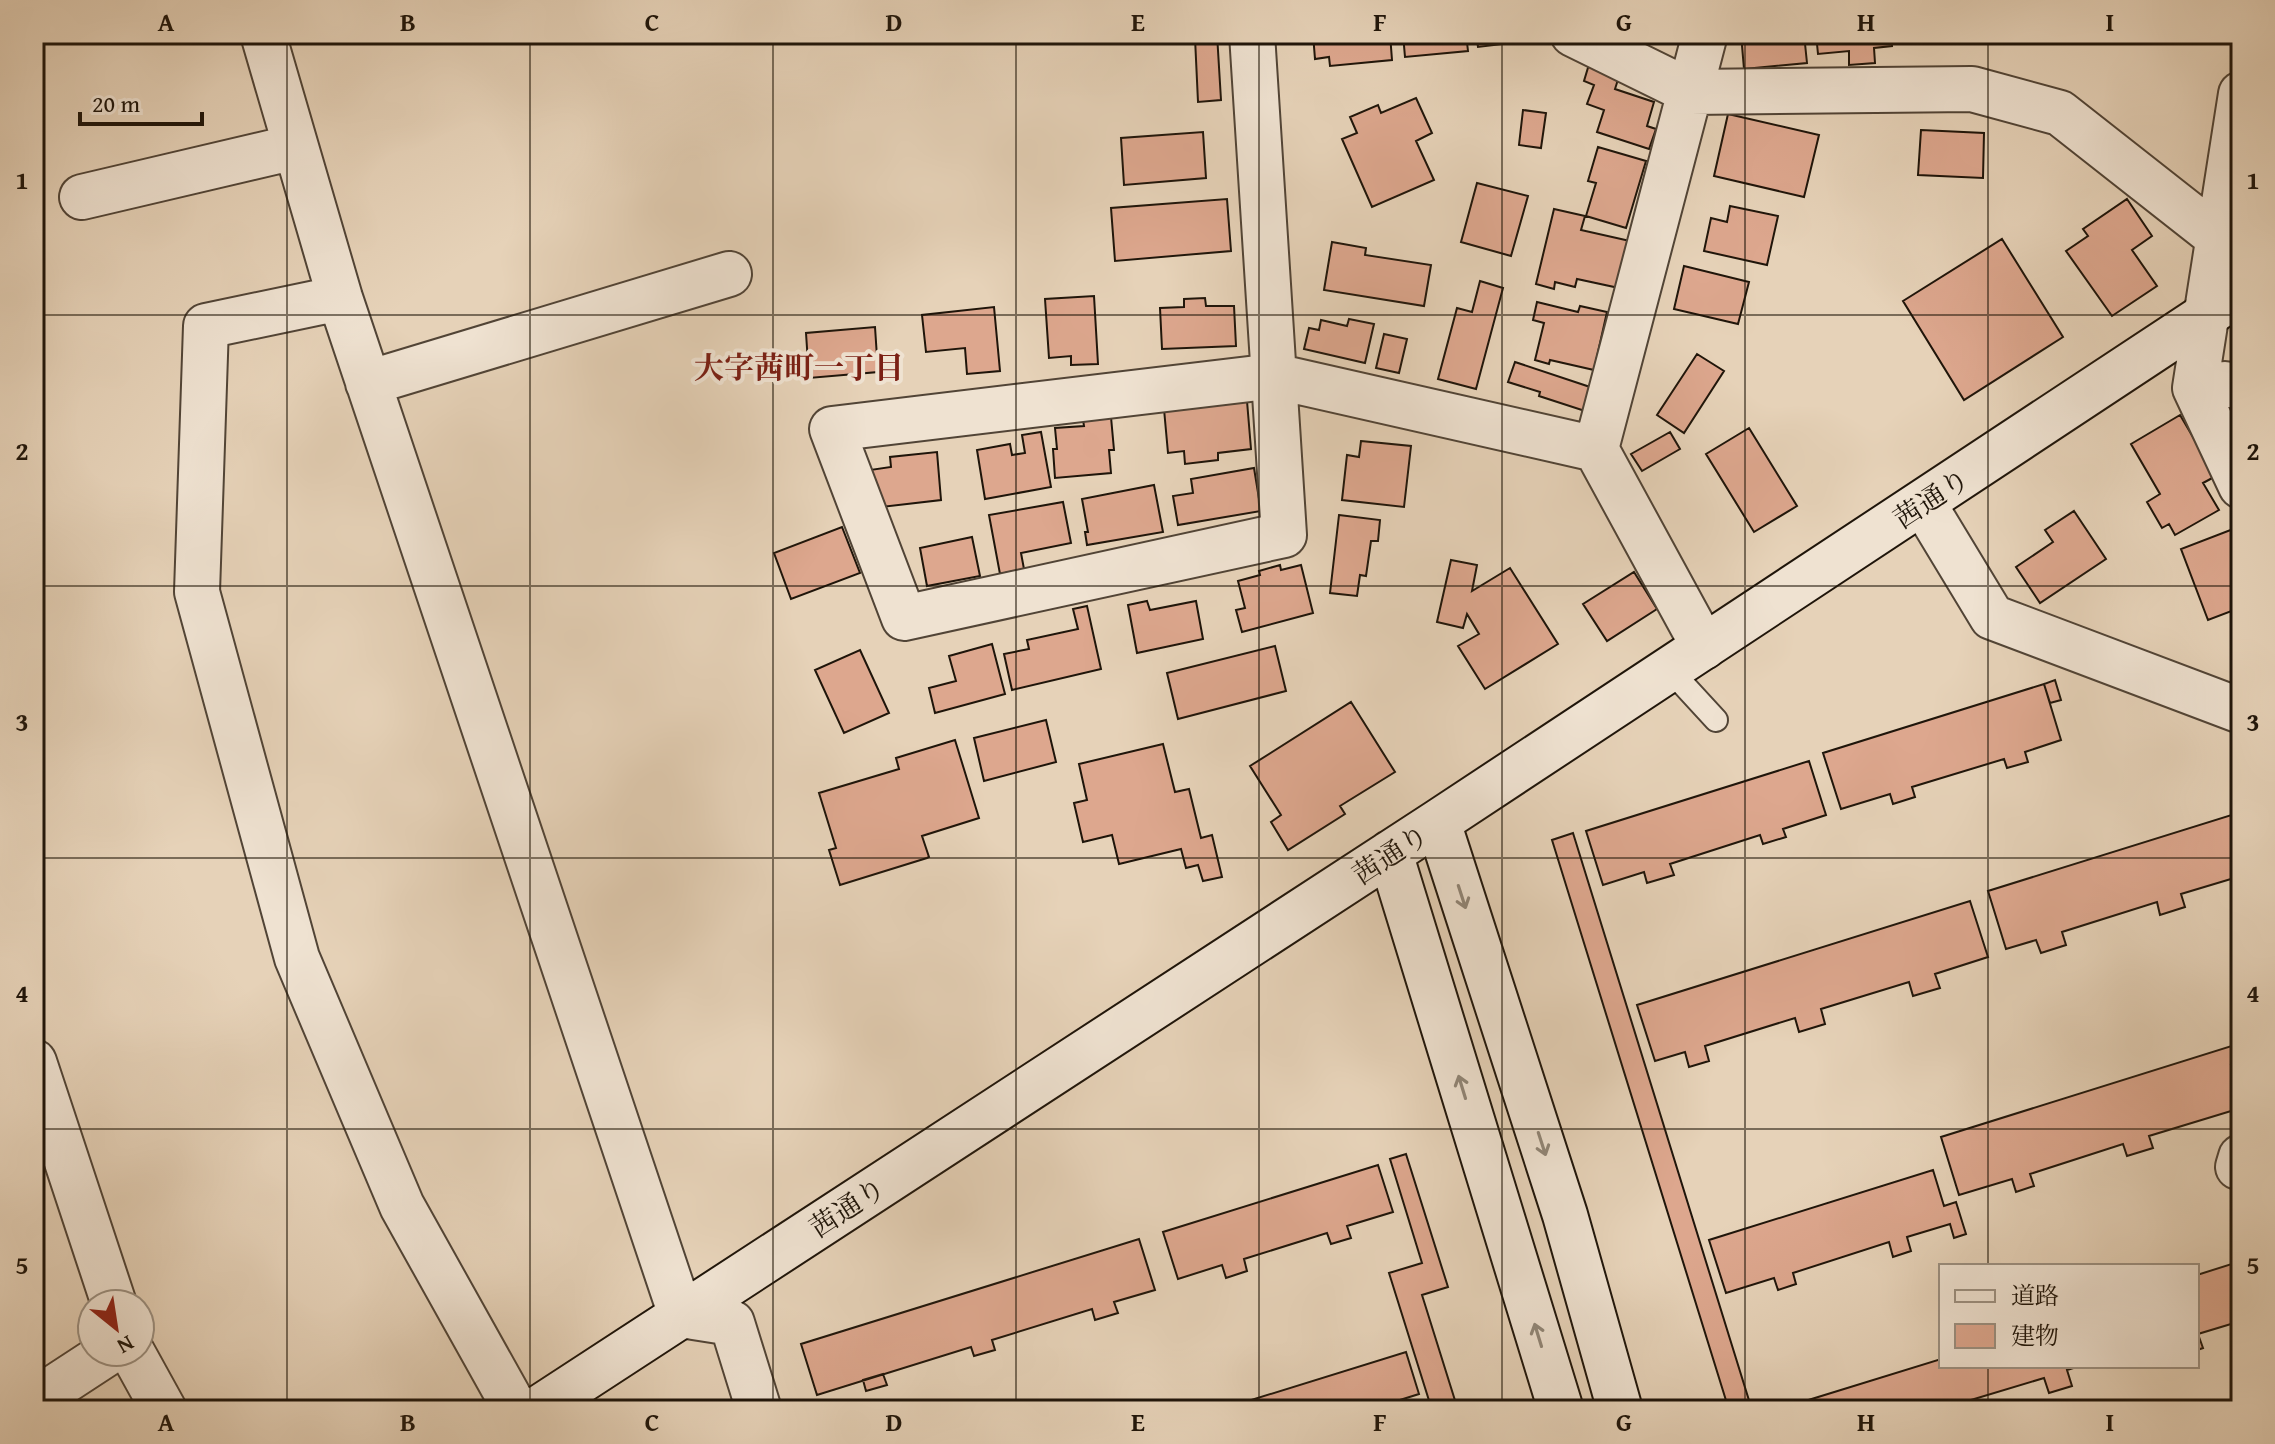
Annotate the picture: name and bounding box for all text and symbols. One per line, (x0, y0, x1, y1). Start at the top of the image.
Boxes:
text: A (158, 2, 175, 41)
text: B (400, 2, 416, 41)
text: C (645, 2, 659, 41)
text: D (886, 2, 902, 41)
text: E (1131, 2, 1145, 41)
text: F (1373, 2, 1387, 41)
text: G (1616, 2, 1632, 41)
text: H (1857, 2, 1875, 41)
text: I (2106, 2, 2114, 41)
scale bar (80, 76, 202, 126)
text: 20 m (92, 86, 140, 121)
text: 1 (15, 160, 29, 199)
text: 1 (2246, 160, 2260, 199)
district label: 大字茜町一丁目 (694, 345, 904, 389)
text: 2 (15, 431, 29, 470)
text: 2 (2246, 431, 2260, 470)
street label: 茜通り (1885, 458, 1977, 538)
text: 3 (15, 702, 29, 741)
text: 3 (2246, 702, 2260, 741)
street label: 茜通り (1344, 814, 1436, 894)
one-way arrow (1455, 884, 1470, 909)
text: 4 (15, 973, 29, 1012)
text: 4 (2246, 973, 2260, 1012)
one-way arrow (1454, 1075, 1468, 1100)
one-way arrow (1535, 1131, 1550, 1156)
street label: 茜通り (801, 1167, 893, 1247)
text: 5 (15, 1245, 29, 1284)
text: 5 (2246, 1245, 2260, 1284)
legend (1939, 1264, 2199, 1368)
text: 道路 (2011, 1278, 2059, 1313)
north arrow (76, 1288, 156, 1368)
text: 建物 (2011, 1318, 2059, 1353)
one-way arrow (1530, 1323, 1545, 1349)
text: N (111, 1328, 140, 1363)
text: A (158, 1402, 175, 1441)
text: B (400, 1402, 416, 1441)
text: C (645, 1402, 659, 1441)
text: D (886, 1402, 902, 1441)
text: E (1131, 1402, 1145, 1441)
text: F (1373, 1402, 1387, 1441)
text: G (1616, 1402, 1632, 1441)
text: H (1857, 1402, 1875, 1441)
text: I (2106, 1402, 2114, 1441)

